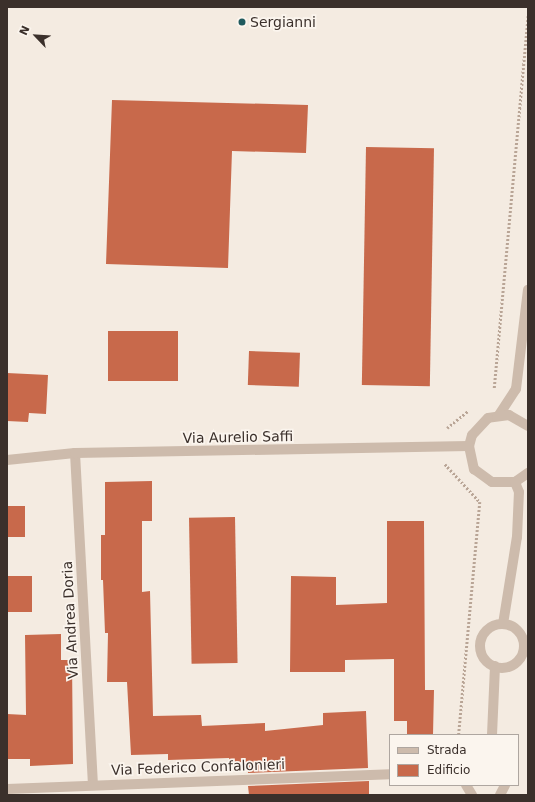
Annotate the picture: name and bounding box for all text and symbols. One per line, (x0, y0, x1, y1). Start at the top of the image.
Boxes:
place label: Sergianni (250, 14, 316, 30)
north arrow (16, 16, 56, 56)
marker: Sergianni (237, 17, 247, 27)
text: N (17, 24, 33, 38)
street label: Via Aurelio Saffi (183, 428, 293, 446)
street label: Via Andrea Doria (59, 561, 81, 679)
legend (389, 734, 519, 786)
text: Strada (427, 743, 467, 757)
street label: Via Federico Confalonieri (111, 756, 285, 778)
text: Edificio (427, 763, 470, 777)

